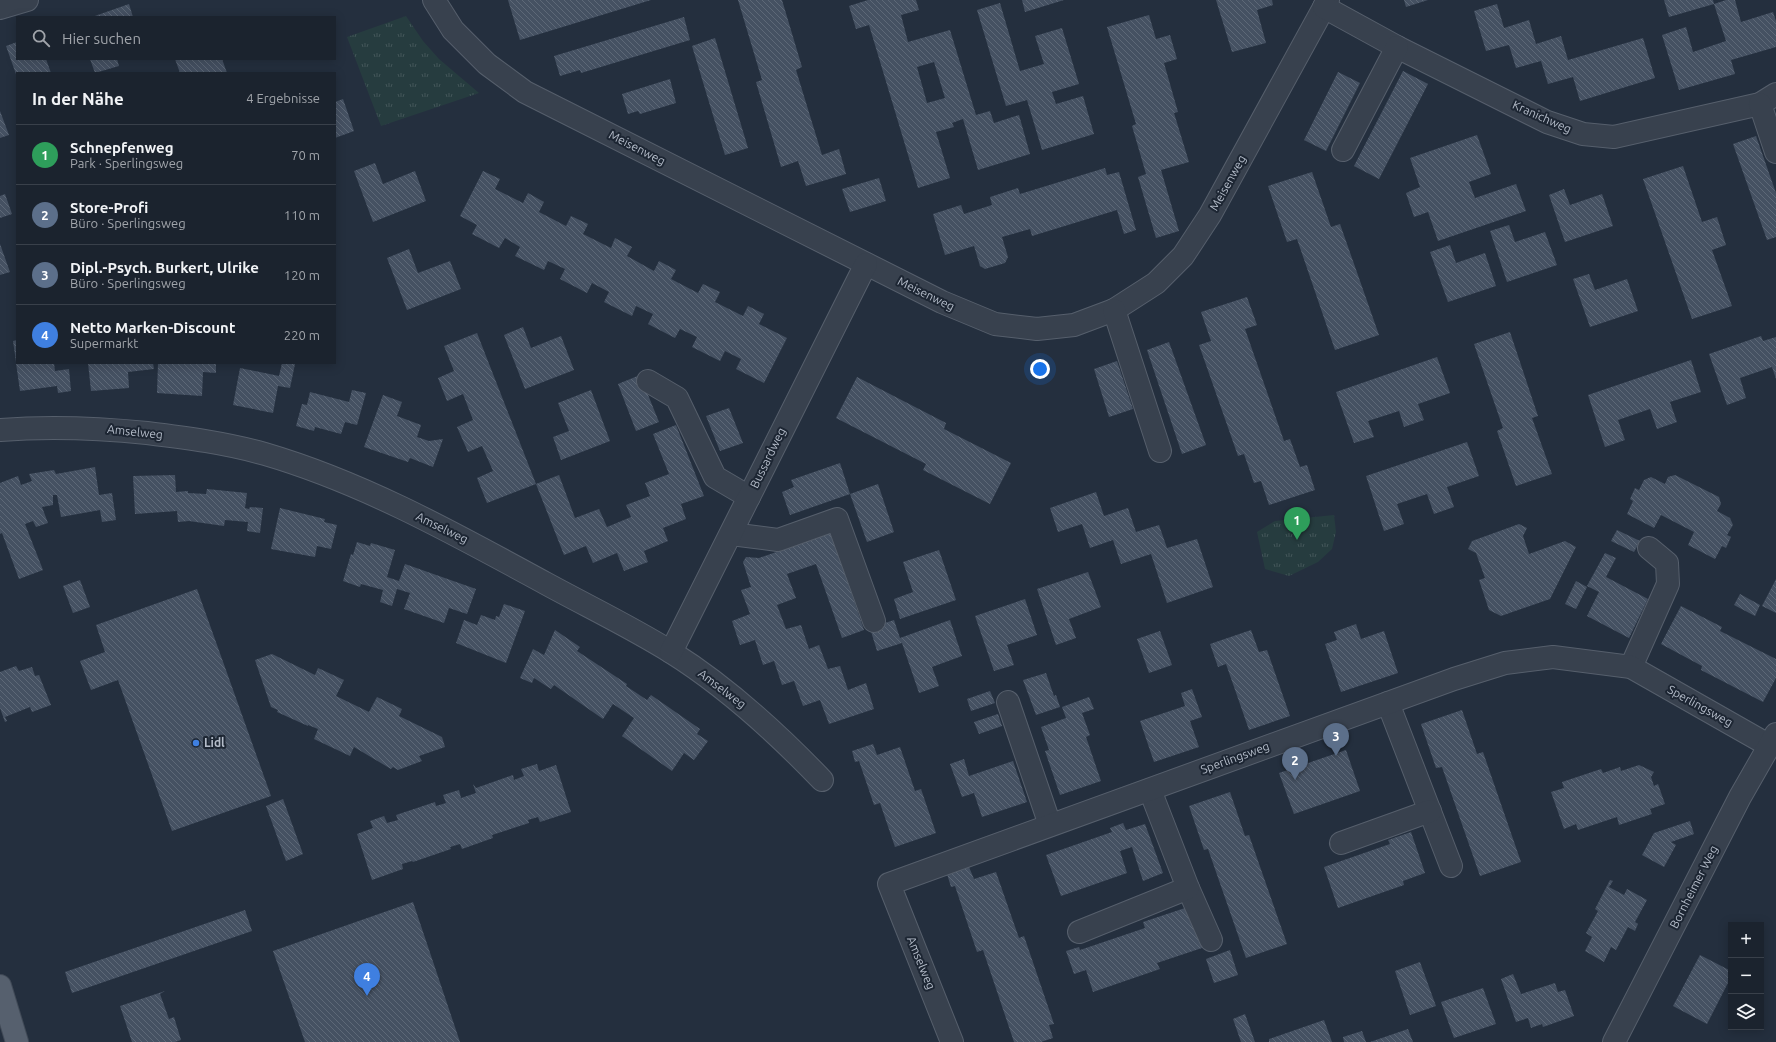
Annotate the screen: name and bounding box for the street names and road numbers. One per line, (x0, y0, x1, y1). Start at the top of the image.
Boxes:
street label: Kranichweg (1511, 98, 1574, 135)
street label: Meisenweg (607, 128, 668, 167)
street label: Meisenweg (1207, 153, 1248, 213)
street label: Meisenweg (896, 274, 957, 313)
street label: Amselweg (107, 422, 164, 441)
street label: Bussardweg (747, 426, 788, 490)
street label: Amselweg (414, 509, 470, 546)
street label: Amselweg (696, 667, 749, 711)
street label: Sperlingsweg (1665, 682, 1735, 729)
street label: Sperlingsweg (1199, 739, 1271, 776)
street label: Bornheimer Weg (1667, 843, 1720, 930)
street label: Amselweg (905, 934, 938, 991)

